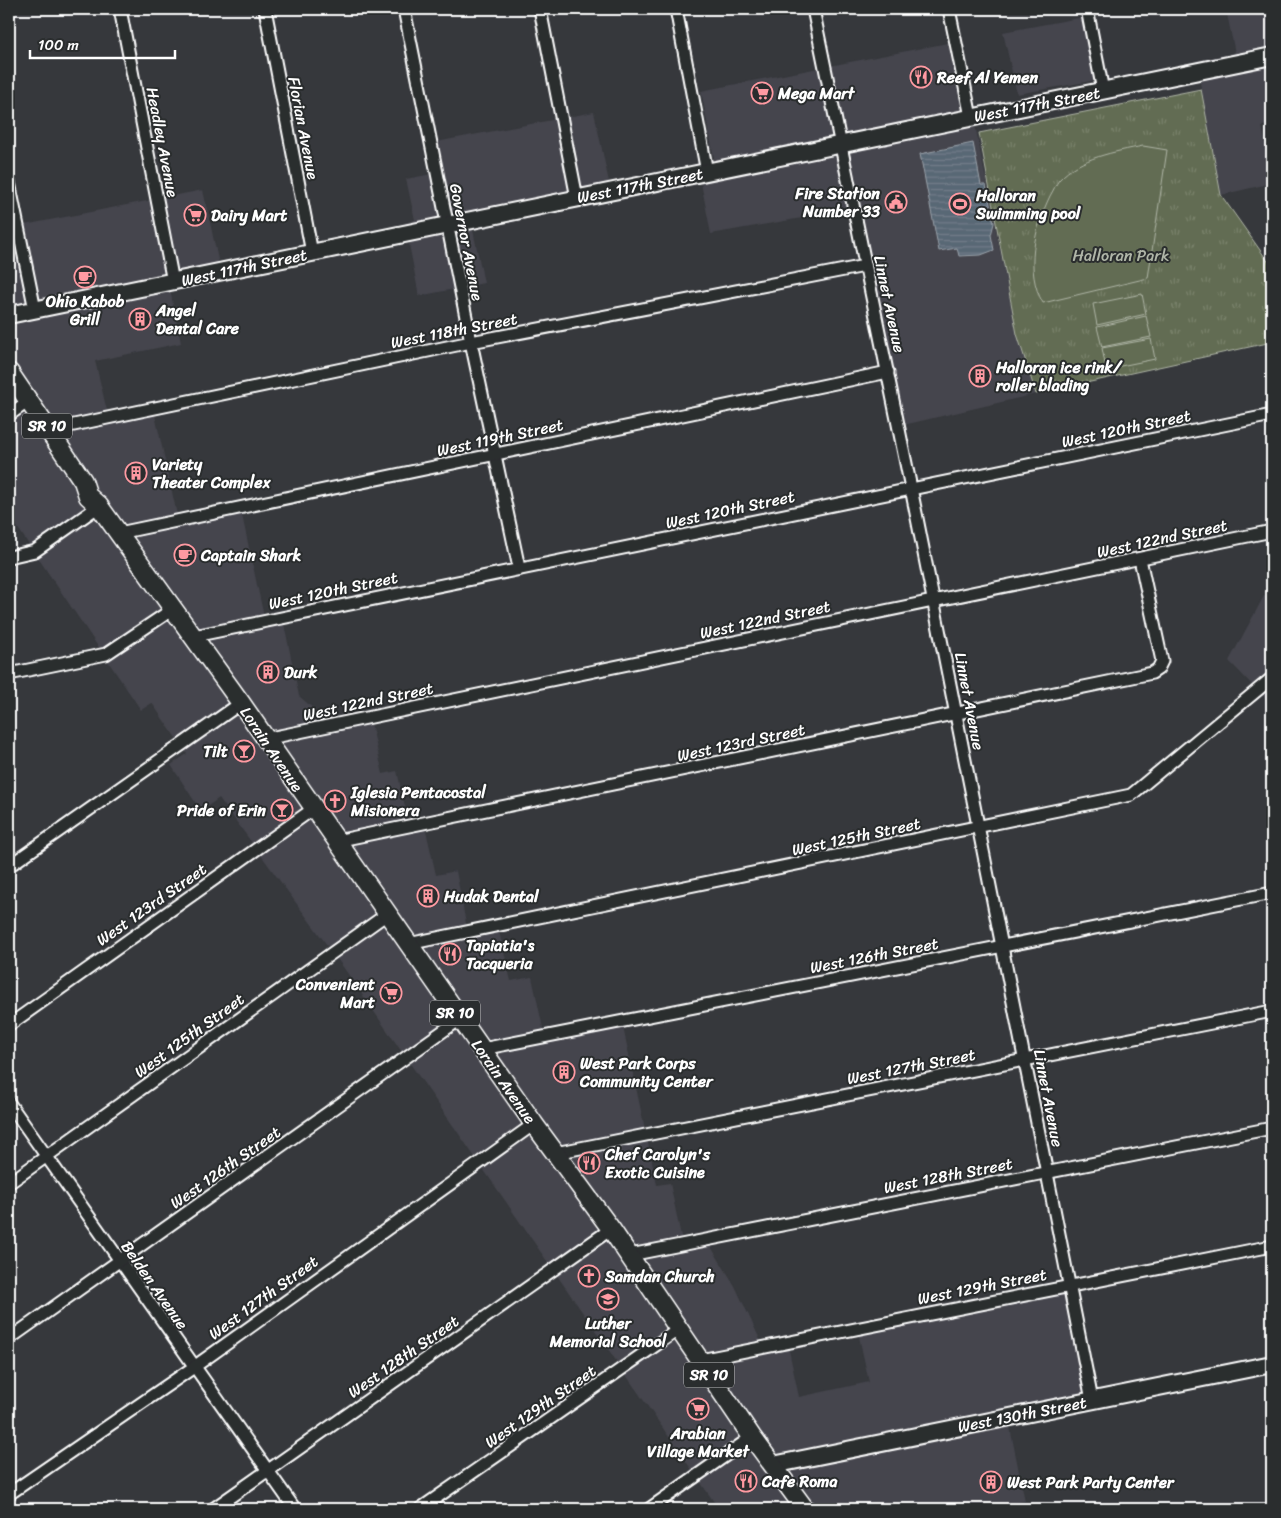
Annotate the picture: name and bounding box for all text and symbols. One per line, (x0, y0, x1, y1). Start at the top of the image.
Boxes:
scale bar (30, 28, 175, 60)
text: 100 m (38, 32, 79, 58)
place label: Reef Al Yemen (936, 63, 1038, 92)
restaurant icon: Reef Al Yemen (909, 65, 933, 89)
street label: Florian Avenue (279, 74, 328, 182)
street label: West 117th Street (972, 78, 1103, 131)
place label: Mega Mart (777, 79, 856, 108)
supermarket icon: Mega Mart (750, 81, 774, 105)
street label: Headley Avenue (138, 84, 187, 200)
street label: West 117th Street (575, 159, 706, 212)
place label: Fire Station Number 33 (794, 179, 880, 226)
street label: Governor Avenue (441, 181, 492, 303)
place label: Halloran Swimming pool (975, 181, 1082, 228)
public building icon: Fire Station Number 33 (884, 190, 908, 214)
sports icon: Halloran Swimming pool (948, 192, 972, 216)
place label: Dairy Mart (211, 201, 287, 230)
supermarket icon: Dairy Mart (183, 203, 207, 227)
street label: West 117th Street (179, 240, 310, 295)
park label: Halloran Park (1073, 241, 1169, 270)
street label: Linnet Avenue (865, 253, 914, 356)
cafe icon: Ohio Kabob Grill (73, 265, 97, 289)
place label: Ohio Kabob Grill (45, 287, 125, 334)
place label: Angel Dental Care (155, 296, 240, 343)
street label: West 118th Street (388, 304, 520, 357)
building icon: Angel Dental Care (128, 307, 152, 331)
place label: Halloran ice rink/ roller blading (995, 353, 1123, 400)
building icon: Halloran ice rink/ roller blading (968, 364, 992, 388)
street label: West 120th Street (1059, 401, 1193, 456)
street label: West 119th Street (434, 410, 566, 465)
road number: SR 10 (22, 414, 72, 438)
place label: Variety Theater Complex (152, 450, 272, 497)
building icon: Variety Theater Complex (124, 461, 148, 485)
street label: West 120th Street (663, 482, 797, 537)
street label: West 122nd Street (1094, 511, 1230, 566)
place label: Captain Shark (200, 541, 302, 570)
cafe icon: Captain Shark (173, 543, 197, 567)
street label: West 120th Street (266, 563, 400, 618)
street label: West 122nd Street (697, 592, 833, 647)
street label: Linnet Avenue (946, 650, 993, 752)
place label: Durk (284, 658, 318, 687)
building icon: Durk (256, 660, 280, 684)
street label: West 122nd Street (300, 674, 436, 729)
street label: Lorain Avenue (232, 700, 311, 798)
street label: West 123rd Street (674, 715, 808, 770)
place label: Tilt (203, 737, 228, 766)
bar icon: Tilt (232, 739, 256, 763)
place label: Iglesia Pentacostal Misionera (350, 778, 487, 825)
church icon: Iglesia Pentacostal Misionera (323, 789, 347, 813)
place label: Pride of Erin (177, 796, 266, 825)
bar icon: Pride of Erin (270, 798, 294, 822)
street label: West 125th Street (789, 809, 923, 864)
street label: West 123rd Street (90, 855, 213, 954)
place label: Hudak Dental (443, 882, 540, 911)
building icon: Hudak Dental (416, 884, 440, 908)
street label: West 126th Street (807, 929, 941, 982)
place label: Tapiatia's Tacqueria (466, 931, 535, 978)
restaurant icon: Tapiatia's Tacqueria (438, 942, 462, 966)
place label: Convenient Mart (295, 970, 375, 1017)
supermarket icon: Convenient Mart (379, 981, 403, 1005)
street label: West 125th Street (128, 985, 251, 1086)
road number: SR 10 (430, 1000, 480, 1026)
street label: Lorain Avenue (463, 1033, 544, 1130)
street label: West 127th Street (844, 1040, 978, 1093)
street label: Linnet Avenue (1025, 1047, 1072, 1149)
place label: West Park Corps Community Center (579, 1049, 714, 1096)
building icon: West Park Corps Community Center (552, 1060, 576, 1084)
street label: West 126th Street (164, 1118, 287, 1217)
place label: Chef Carolyn's Exotic Cuisine (604, 1140, 711, 1187)
street label: West 128th Street (881, 1149, 1015, 1202)
restaurant icon: Chef Carolyn's Exotic Cuisine (577, 1151, 601, 1175)
street label: Belden Avenue (113, 1235, 196, 1336)
street label: West 127th Street (202, 1247, 325, 1347)
street label: West 129th Street (915, 1260, 1049, 1313)
place label: Samdan Church (604, 1262, 715, 1291)
church icon: Samdan Church (577, 1264, 601, 1288)
school or university icon: Luther Memorial School (596, 1287, 620, 1311)
street label: West 128th Street (341, 1307, 465, 1406)
place label: Luther Memorial School (549, 1309, 668, 1356)
street label: West 129th Street (478, 1357, 602, 1456)
road number: SR 10 (684, 1362, 734, 1388)
street label: West 130th Street (955, 1388, 1089, 1441)
supermarket icon: Arabian Village Market (686, 1397, 710, 1421)
place label: Arabian Village Market (647, 1419, 750, 1466)
place label: Cafe Roma (761, 1467, 837, 1496)
place label: West Park Party Center (1007, 1468, 1175, 1497)
restaurant icon: Cafe Roma (734, 1469, 758, 1493)
building icon: West Park Party Center (979, 1470, 1003, 1494)

